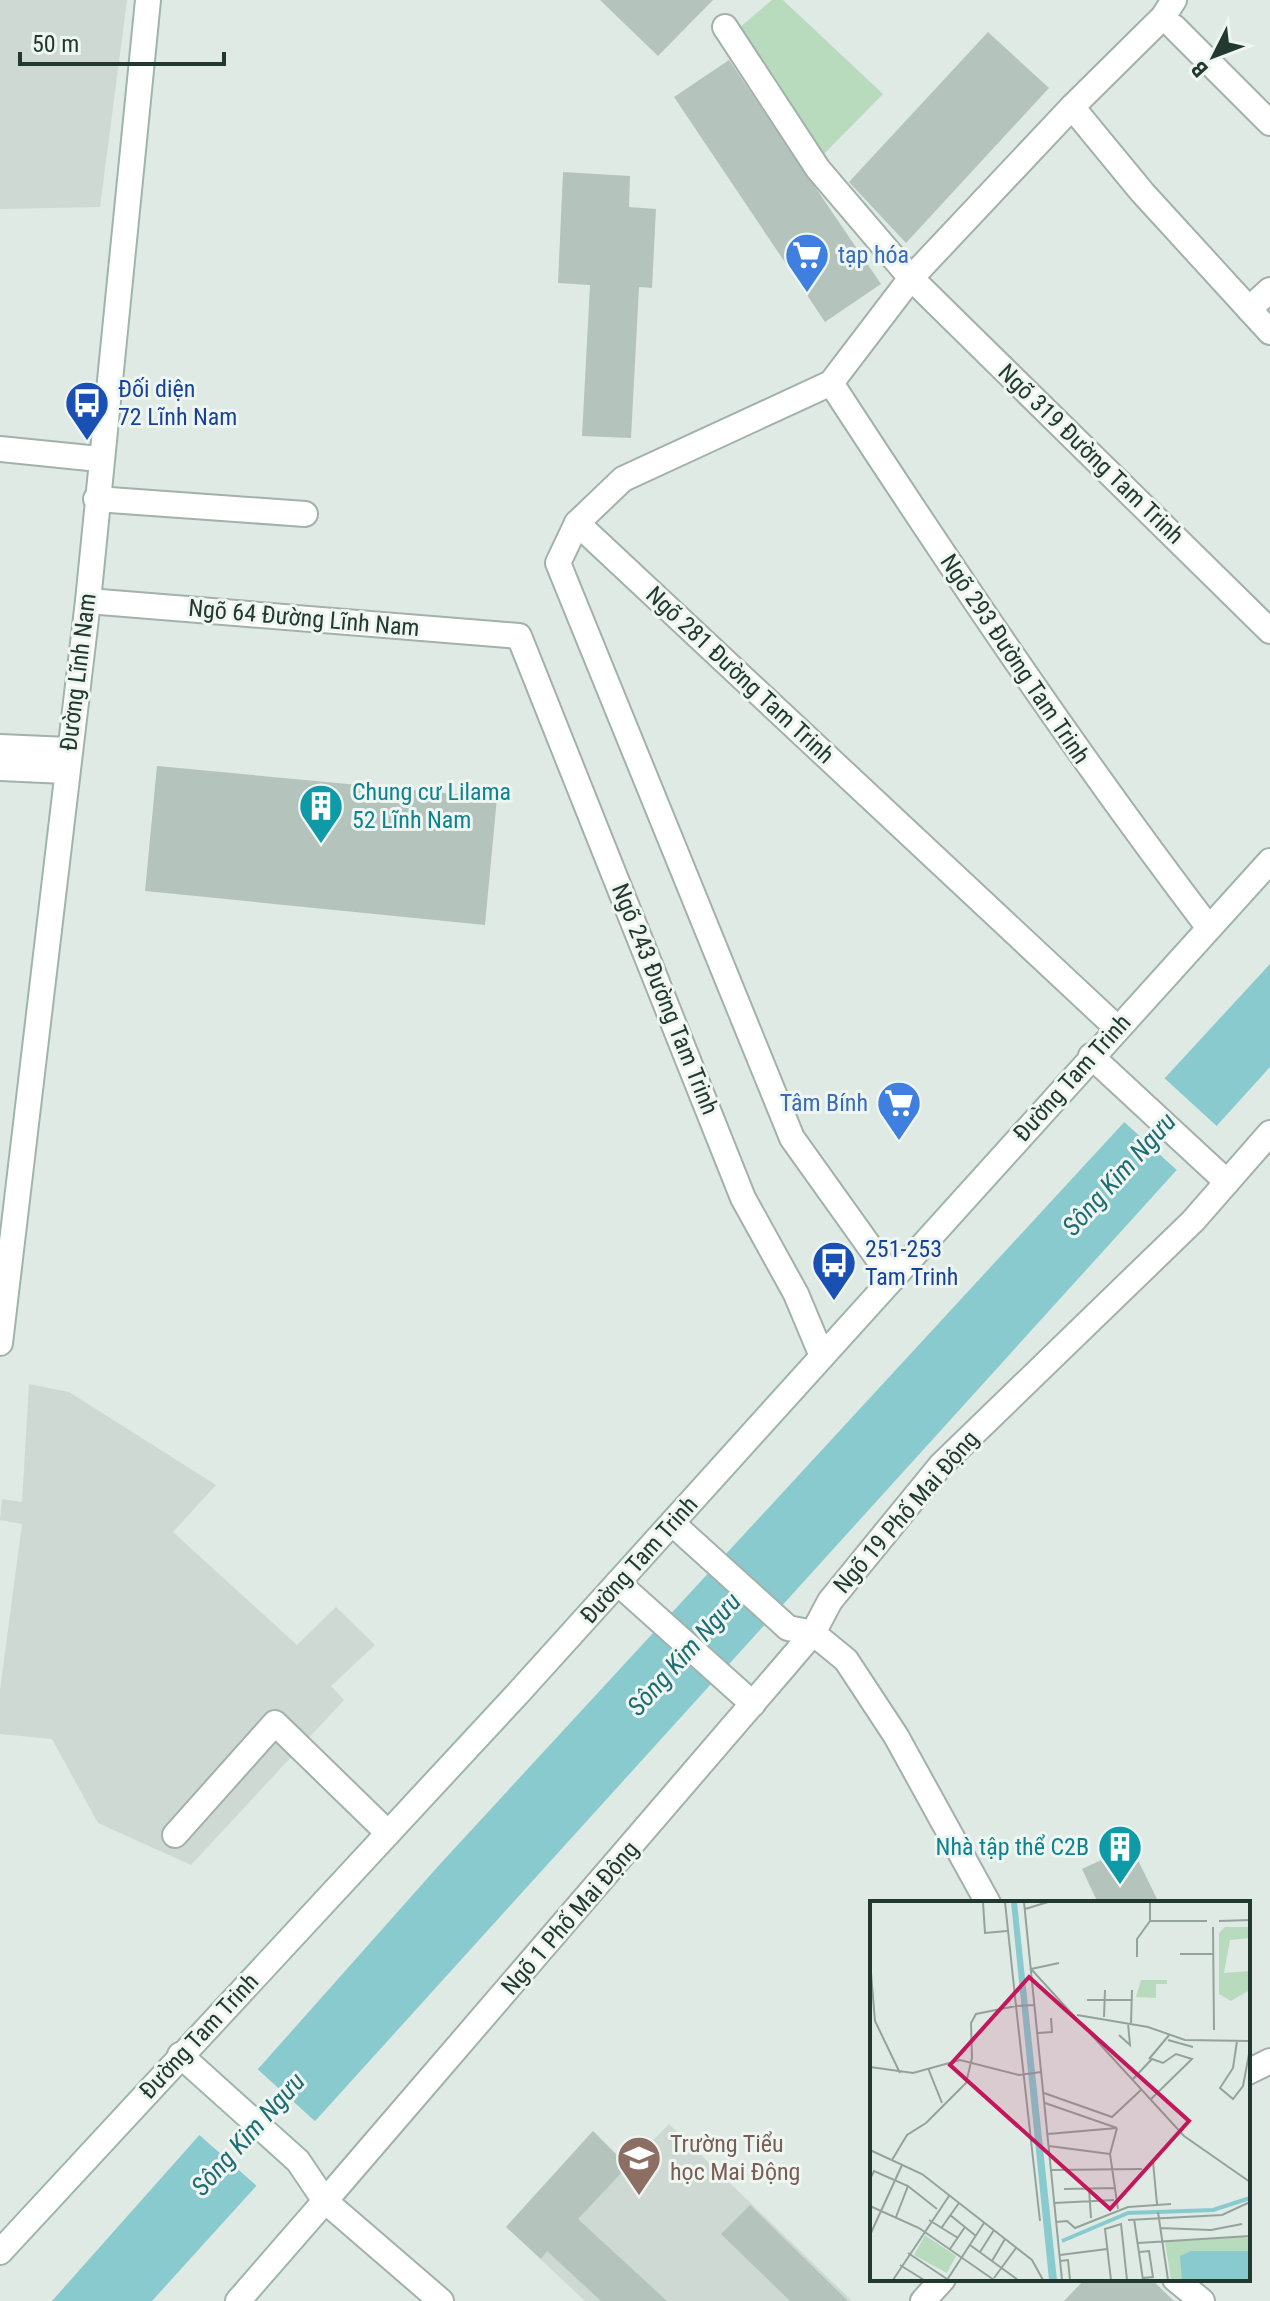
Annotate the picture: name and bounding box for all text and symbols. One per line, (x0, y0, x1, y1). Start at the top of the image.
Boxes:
scale bar (20, 16, 224, 66)
north arrow (1174, 16, 1254, 96)
text: 50 m (32, 30, 79, 58)
text: B (1186, 56, 1213, 82)
supermarket icon: tạp hóa (783, 231, 831, 294)
place label: tạp hóa (838, 241, 909, 269)
street label: Ngõ 319 Đường Tam Trinh (993, 358, 1189, 550)
place label: Đối diện 72 Lĩnh Nam (118, 375, 237, 431)
bus stop icon: Đối diện 72 Lĩnh Nam (63, 379, 111, 442)
street label: Ngõ 293 Đường Tam Trinh (934, 549, 1096, 769)
street label: Ngõ 281 Đường Tam Trinh (640, 581, 840, 769)
street label: Đường Lĩnh Nam (54, 592, 102, 752)
street label: Ngõ 64 Đường Lĩnh Nam (187, 594, 421, 642)
place label: Chung cư Lilama 52 Lĩnh Nam (352, 778, 511, 834)
building icon: Chung cư Lilama 52 Lĩnh Nam (297, 782, 345, 845)
street label: Ngõ 243 Đường Tam Trinh (606, 879, 724, 1119)
street label: Đường Tam Trinh (1008, 1009, 1136, 1147)
supermarket icon: Tâm Bính (875, 1079, 923, 1142)
place label: Tâm Bính (780, 1089, 868, 1117)
water label: Sông Kim Ngưu (1056, 1106, 1182, 1242)
place label: 251-253 Tam Trinh (865, 1235, 958, 1291)
bus stop icon: 251-253 Tam Trinh (810, 1239, 858, 1302)
street label: Ngõ 19 Phố Mai Động (828, 1425, 984, 1599)
street label: Đường Tam Trinh (575, 1491, 703, 1629)
water label: Sông Kim Ngưu (621, 1586, 747, 1722)
building icon: Nhà tập thể C2B (1096, 1823, 1144, 1886)
place label: Nhà tập thể C2B (936, 1833, 1089, 1861)
street label: Ngõ 1 Phố Mai Động (496, 1836, 644, 2000)
inset map (870, 1901, 1250, 2281)
street label: Đường Tam Trinh (134, 1967, 264, 2105)
water label: Sông Kim Ngưu (185, 2066, 311, 2202)
place label: Trường Tiểu học Mai Động (670, 2130, 800, 2186)
school or university icon: Trường Tiểu học Mai Động (615, 2134, 663, 2197)

